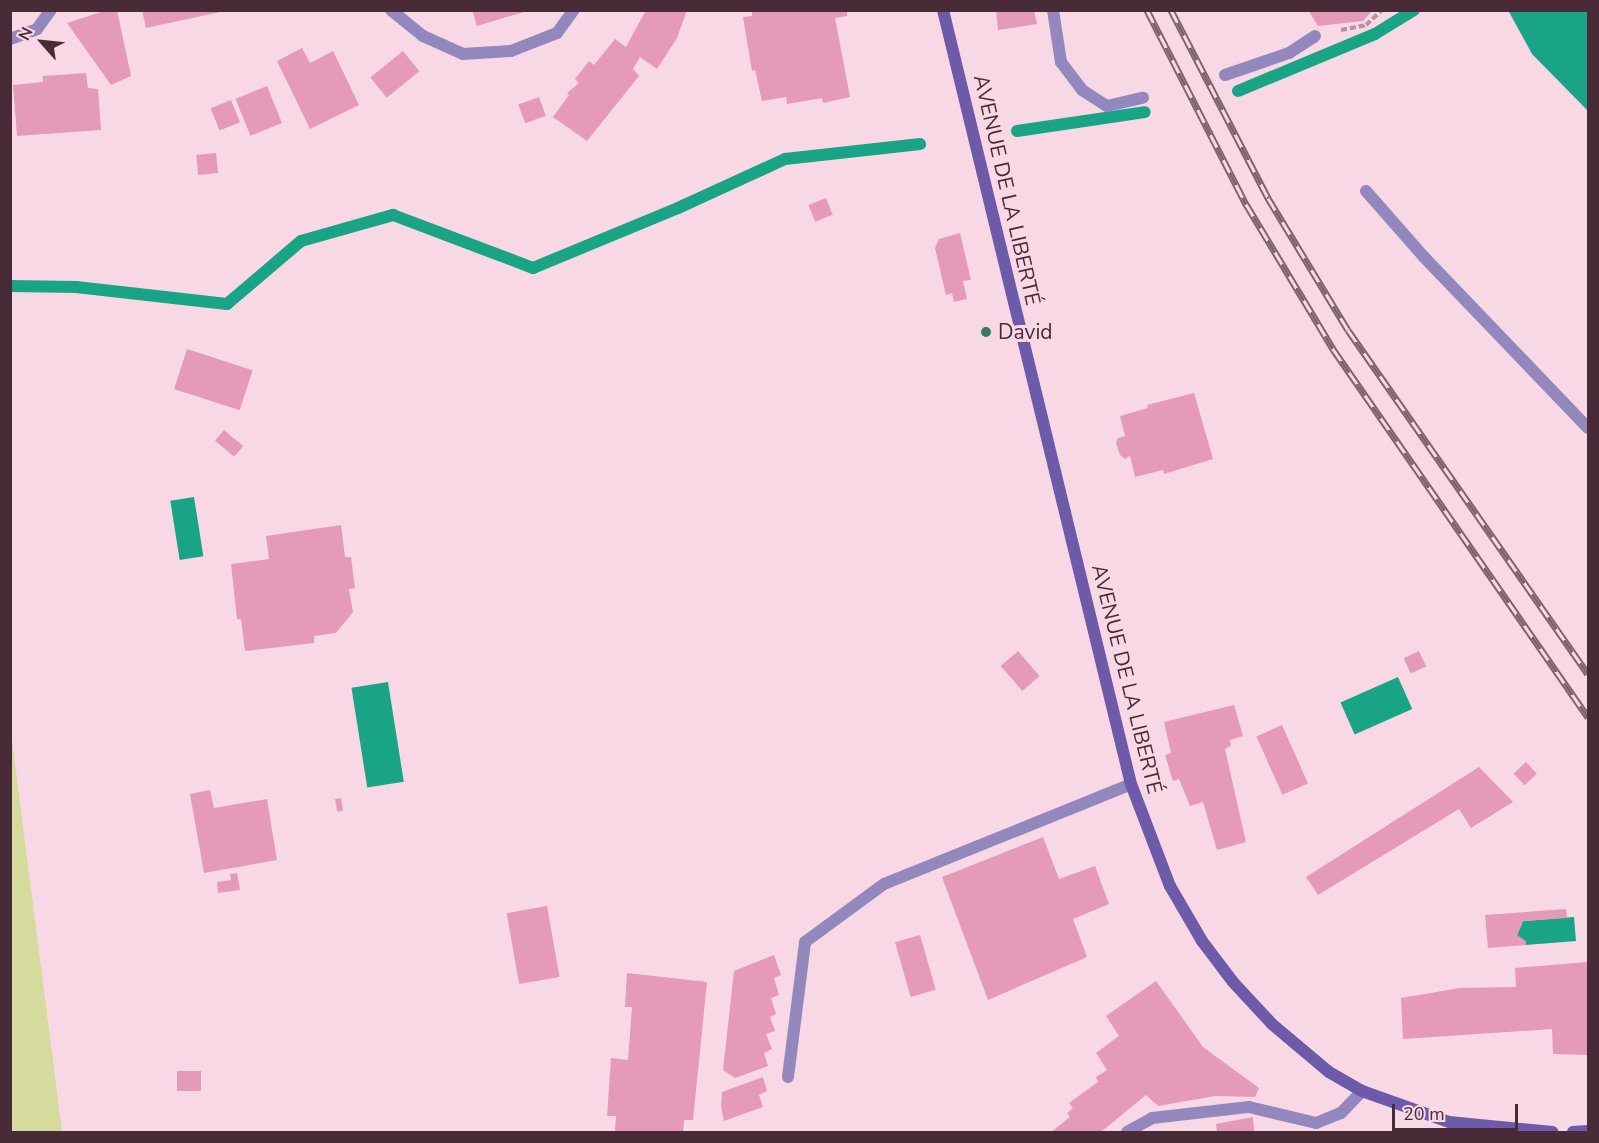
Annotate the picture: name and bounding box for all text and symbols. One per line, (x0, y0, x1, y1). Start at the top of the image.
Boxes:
north arrow (12, 12, 72, 72)
text: N (13, 24, 38, 44)
street label: AVENUE DE LA LIBERTÉ (968, 72, 1046, 308)
place label: David (998, 319, 1053, 345)
marker: David (979, 325, 993, 339)
street label: AVENUE DE LA LIBERTÉ (1086, 561, 1168, 797)
scale bar (1395, 1092, 1521, 1130)
text: 20 m (1403, 1102, 1445, 1126)

